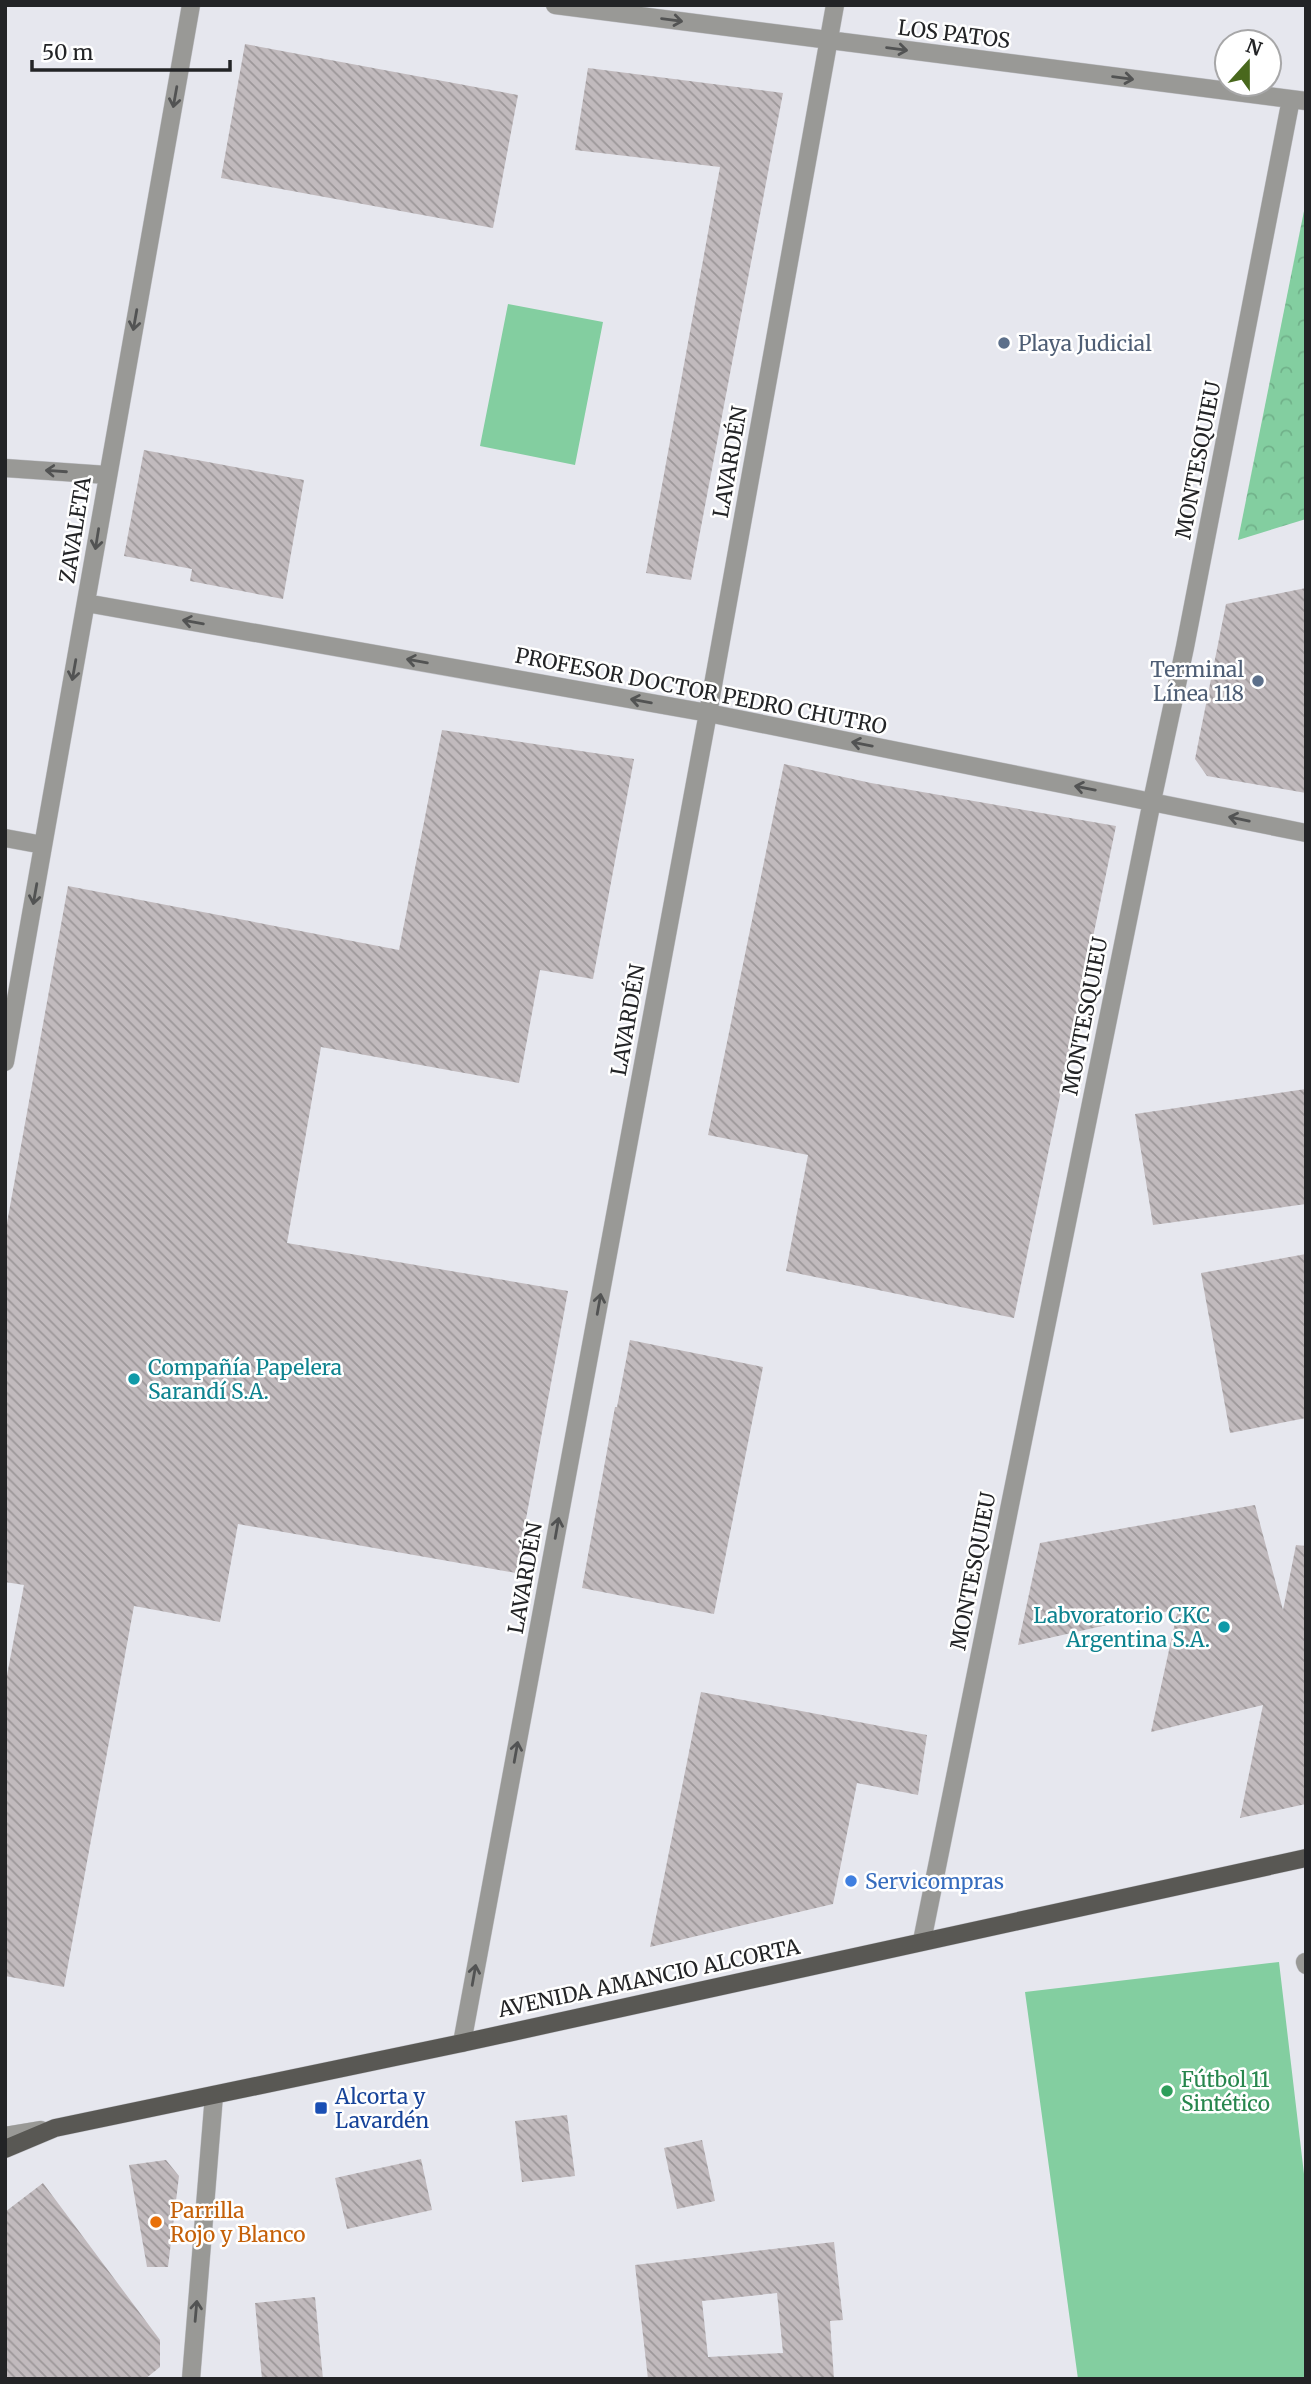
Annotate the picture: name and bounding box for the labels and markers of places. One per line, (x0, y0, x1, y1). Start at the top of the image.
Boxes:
place label: Playa Judicial (1018, 330, 1152, 357)
marker: Playa Judicial (996, 335, 1012, 351)
place label: Terminal Línea 118 (1150, 656, 1244, 707)
marker: Terminal Línea 118 (1250, 673, 1266, 689)
place label: Compañía Papelera Sarandí S.A. (148, 1354, 342, 1405)
marker: Compañía Papelera Sarandí S.A. (126, 1371, 142, 1387)
place label: Labvoratorio CKC Argentina S.A. (1033, 1602, 1210, 1653)
marker: Labvoratorio CKC Argentina S.A. (1216, 1619, 1232, 1635)
place label: Servicompras (865, 1868, 1004, 1895)
marker: Servicompras (843, 1873, 859, 1889)
place label: Fútbol 11 Sintético (1181, 2066, 1270, 2117)
place label: Alcorta y Lavardén (334, 2083, 429, 2134)
marker: Fútbol 11 Sintético (1159, 2083, 1175, 2099)
marker: Alcorta y Lavardén (313, 2100, 329, 2116)
place label: Parrilla Rojo y Blanco (170, 2197, 306, 2248)
marker: Parrilla Rojo y Blanco (148, 2214, 164, 2230)

